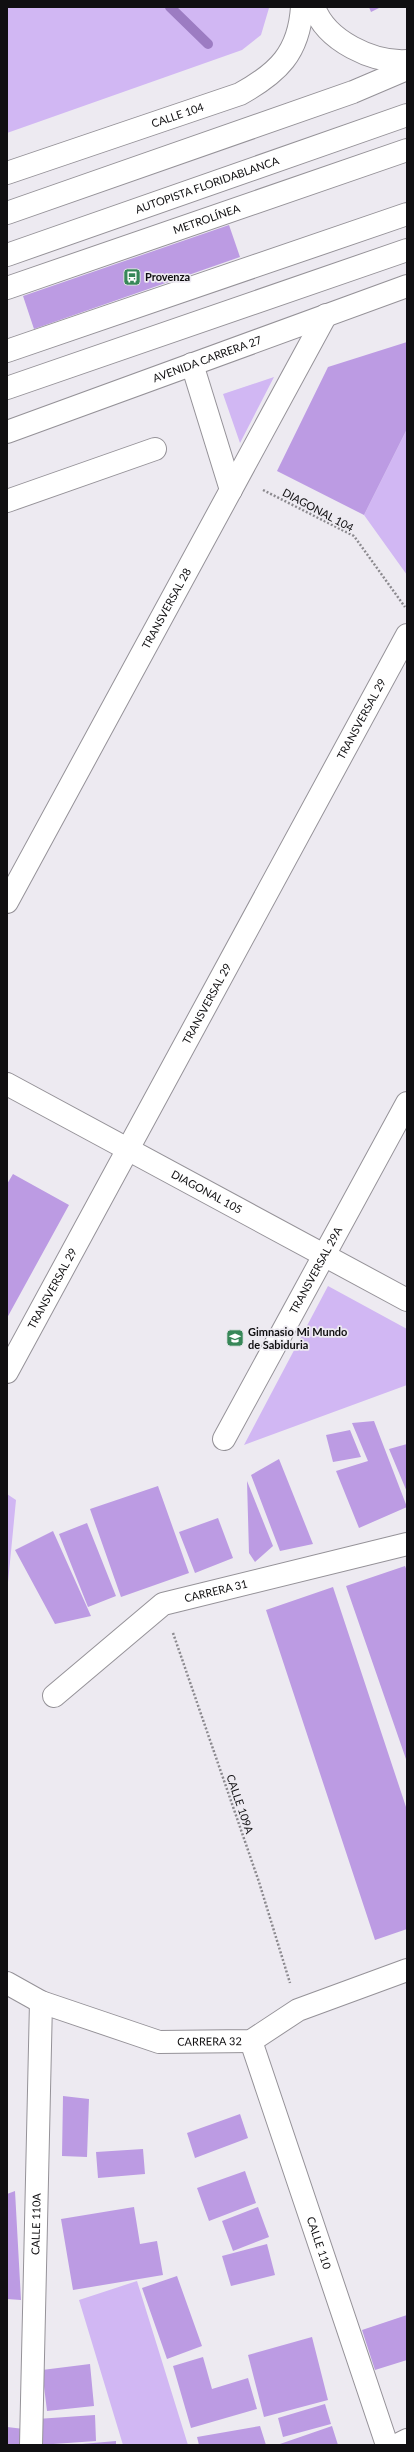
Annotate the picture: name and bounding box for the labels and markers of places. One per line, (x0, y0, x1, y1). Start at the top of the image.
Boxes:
bus stop icon: Provenza (122, 267, 142, 287)
place label: Provenza (145, 270, 190, 283)
place label: Gimnasio Mi Mundo de Sabiduria (248, 1325, 347, 1351)
school or university icon: Gimnasio Mi Mundo de Sabiduria (225, 1328, 245, 1348)

